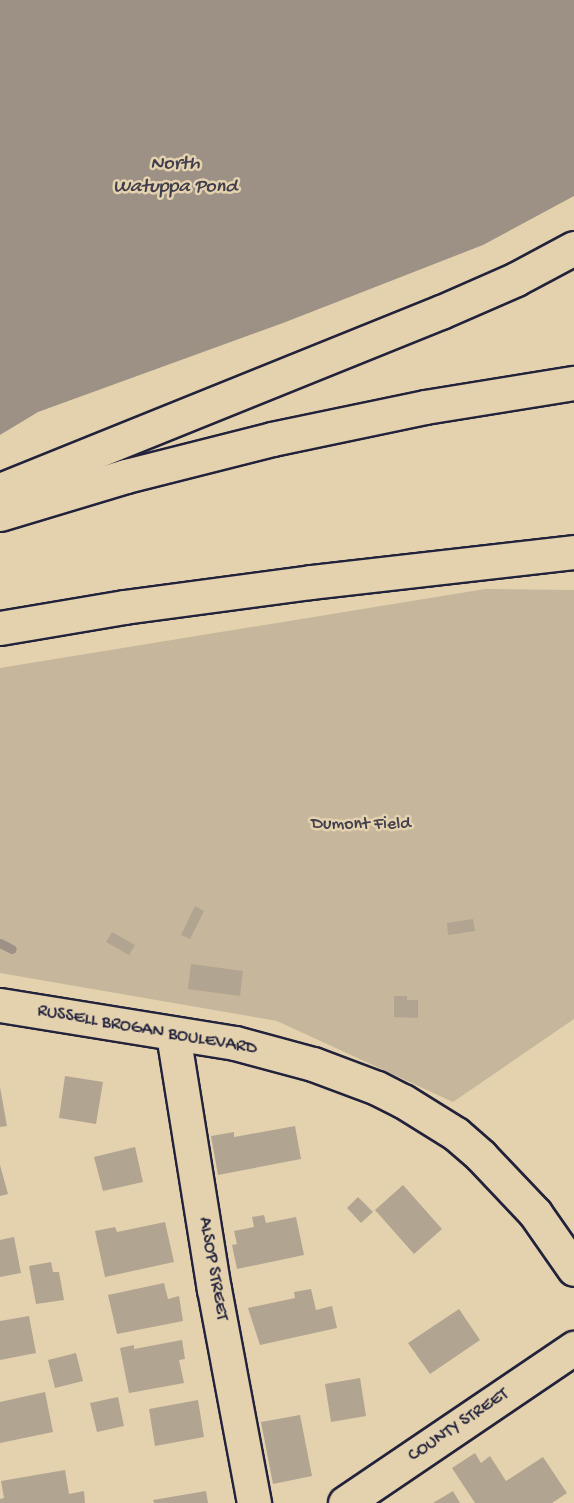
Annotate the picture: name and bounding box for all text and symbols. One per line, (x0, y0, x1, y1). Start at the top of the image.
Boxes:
water label: North Watuppa Pond (113, 152, 237, 199)
park label: Dumont Field (311, 814, 411, 836)
street label: RUSSELL BROGAN BOULEVARD (35, 1001, 259, 1061)
street label: ALSOP STREET (192, 1216, 232, 1322)
street label: COUNTY STREET (405, 1385, 513, 1467)

